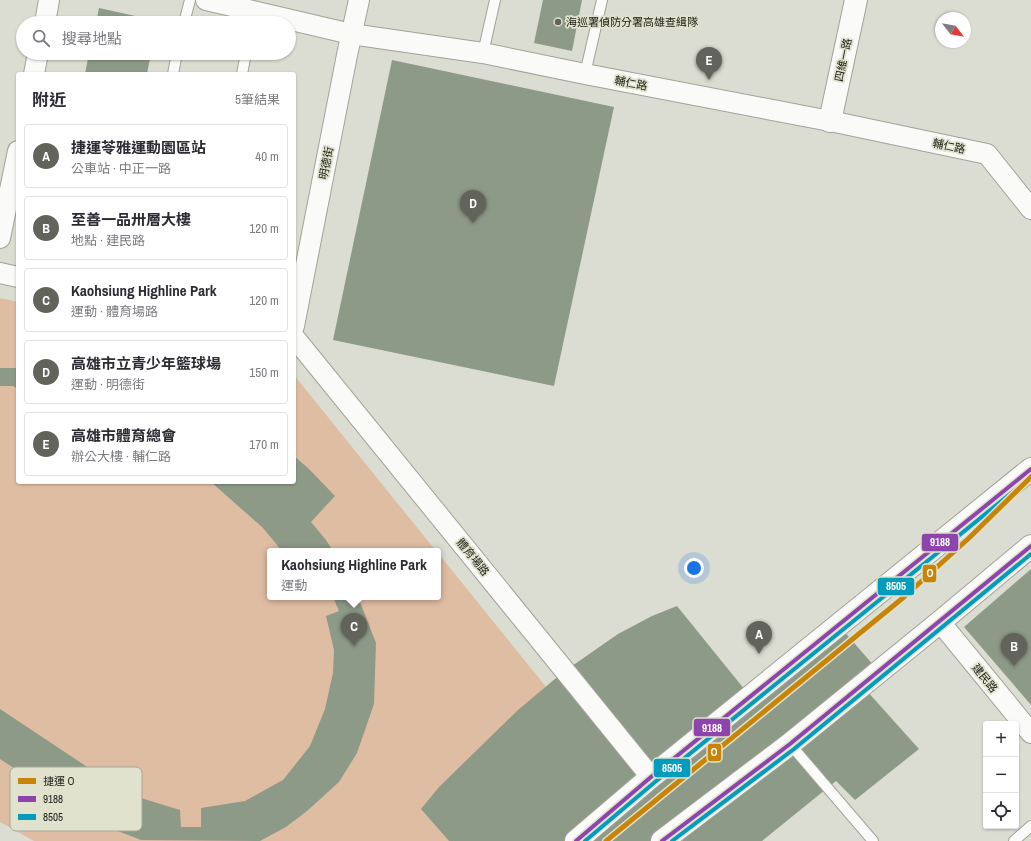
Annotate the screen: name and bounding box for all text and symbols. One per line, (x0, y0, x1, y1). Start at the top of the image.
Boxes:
north arrow (935, 12, 971, 48)
place label: 海巡署偵防分署高雄查緝隊 (566, 15, 698, 29)
search box (16, 16, 296, 60)
marker: 海巡署偵防分署高雄查緝隊 (553, 17, 563, 27)
icon: search (30, 27, 52, 49)
text: 搜尋地點 (62, 28, 122, 49)
street label: 四維一路 (832, 37, 854, 83)
pin: E (696, 47, 722, 80)
street label: 輔仁路 (613, 73, 649, 93)
text: 附近 (32, 88, 66, 111)
text: 5筆結果 (235, 91, 280, 108)
street label: 輔仁路 (931, 136, 967, 156)
text: 捷運苓雅運動園區站 (71, 137, 206, 158)
street label: 明德街 (316, 145, 336, 181)
text: A (42, 148, 50, 165)
text: 40 m (255, 148, 279, 165)
text: 公車站 · 中正一路 (71, 160, 171, 177)
pin: D (460, 190, 486, 223)
text: 至善一品卅層大樓 (71, 209, 191, 230)
text: B (42, 220, 50, 237)
text: 120 m (249, 220, 279, 237)
text: 地點 · 建民路 (71, 232, 145, 249)
text: Kaohsiung Highline Park (71, 280, 217, 301)
text: C (42, 292, 50, 309)
text: 120 m (249, 292, 279, 309)
text: 運動 · 體育場路 (71, 303, 158, 320)
text: 高雄市立青少年籃球場 (71, 353, 221, 374)
text: D (42, 364, 50, 381)
text: 150 m (249, 364, 279, 381)
text: 運動 · 明德街 (71, 376, 145, 393)
text: 高雄市體育總會 (71, 425, 176, 446)
text: E (42, 436, 50, 453)
text: 170 m (249, 436, 279, 453)
text: 辦公大樓 · 輔仁路 (71, 448, 171, 465)
line badge: 9188 (921, 533, 959, 552)
street label: 體育場路 (454, 535, 492, 579)
text: 9188 (930, 535, 950, 549)
popup (267, 548, 441, 600)
text: Kaohsiung Highline Park (281, 554, 427, 575)
your location (684, 558, 704, 578)
line badge: O (922, 564, 937, 583)
text: O (926, 566, 934, 580)
text: 運動 (281, 577, 307, 594)
line badge: 8505 (877, 577, 915, 596)
text: 8505 (886, 579, 906, 593)
pin: C (341, 613, 367, 646)
pin: A (746, 621, 772, 654)
pin: B (1001, 633, 1027, 666)
street label: 建民路 (969, 661, 1001, 695)
line badge: 9188 (693, 718, 731, 737)
text: 9188 (702, 721, 722, 735)
map controls (983, 721, 1019, 829)
button: + (983, 721, 1019, 757)
line badge: O (707, 743, 722, 762)
text: O (710, 745, 718, 759)
button: − (983, 757, 1019, 793)
line badge: 8505 (653, 758, 691, 778)
text: 8505 (662, 761, 682, 775)
legend (10, 767, 142, 831)
text: 捷運 O (43, 774, 75, 788)
text: 9188 (43, 792, 63, 806)
button: locate (983, 793, 1019, 829)
text: 8505 (43, 810, 63, 824)

